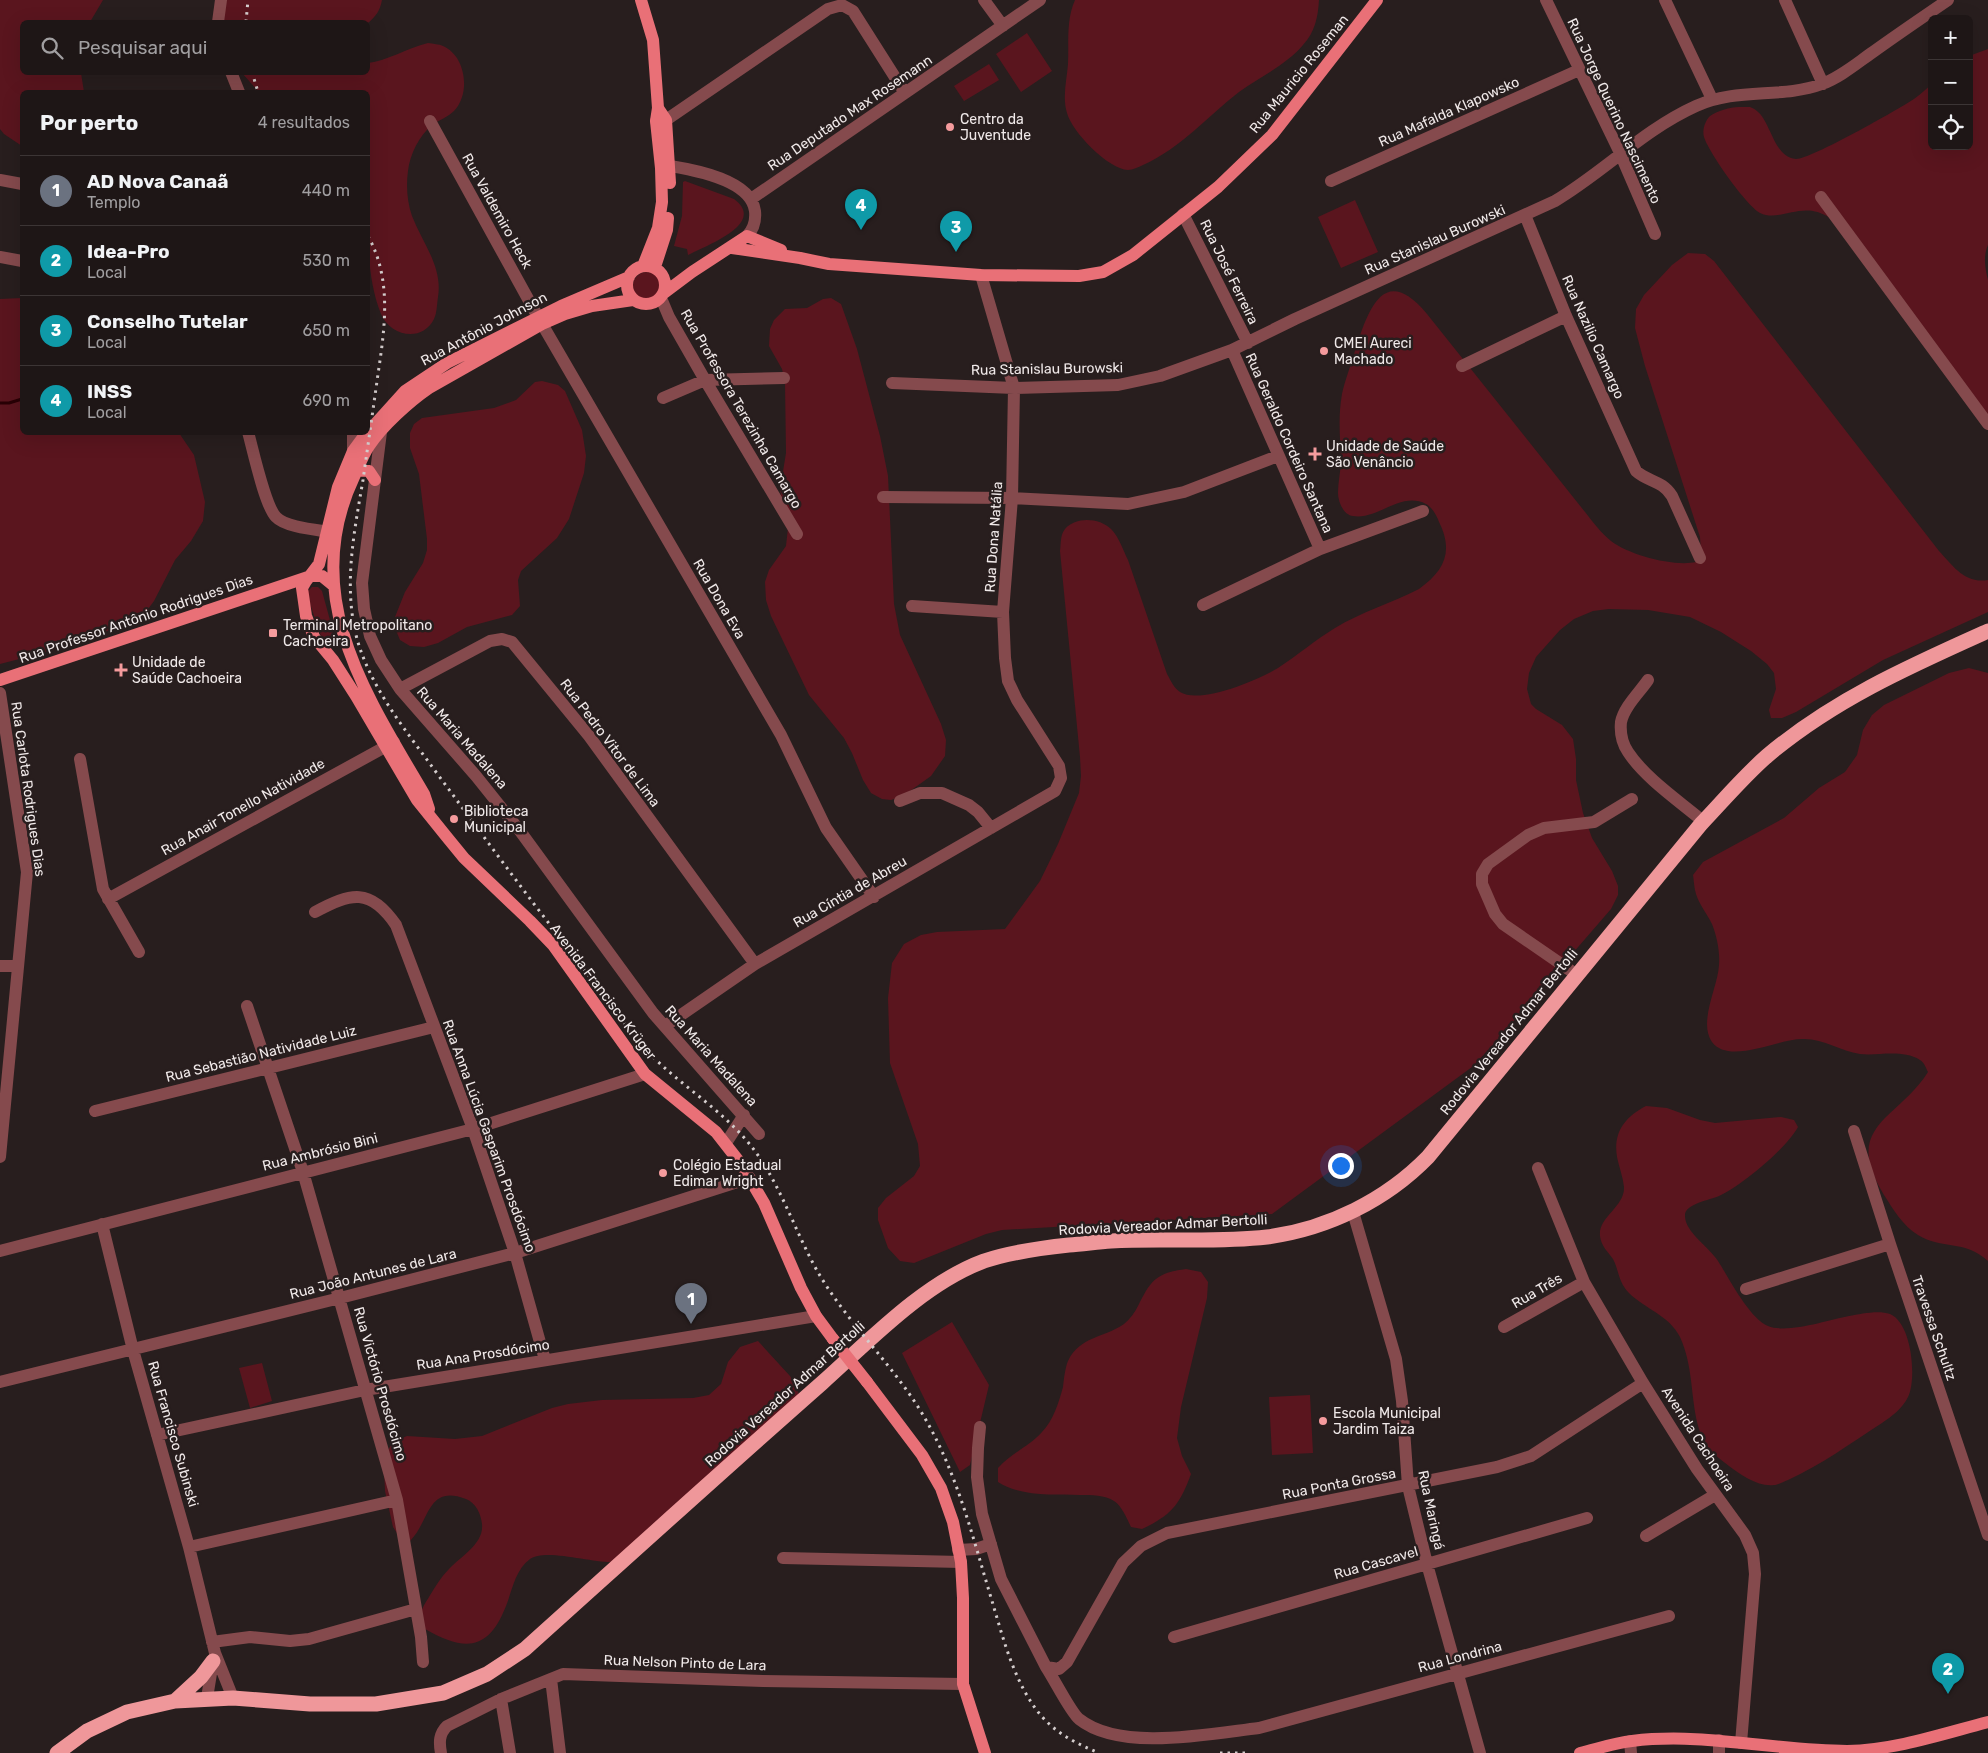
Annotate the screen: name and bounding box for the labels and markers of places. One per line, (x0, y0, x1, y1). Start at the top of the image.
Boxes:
place label: Centro da Juventude (960, 111, 1031, 144)
marker: Centro da Juventude (944, 121, 956, 133)
pin: 4 (845, 189, 877, 230)
pin: 3 (940, 211, 972, 252)
place label: CMEI Aureci Machado (1334, 335, 1412, 368)
marker: CMEI Aureci Machado (1318, 345, 1330, 357)
place label: Unidade de Saúde São Venâncio (1326, 438, 1444, 471)
marker: Unidade de Saúde São Venâncio (1308, 447, 1322, 461)
place label: Terminal Metropolitano Cachoeira (283, 617, 432, 650)
marker: Terminal Metropolitano Cachoeira (267, 627, 279, 639)
place label: Unidade de Saúde Cachoeira (132, 654, 242, 687)
marker: Unidade de Saúde Cachoeira (114, 663, 128, 677)
place label: Biblioteca Municipal (464, 803, 529, 836)
marker: Biblioteca Municipal (448, 813, 460, 825)
place label: Colégio Estadual Edimar Wright (673, 1157, 782, 1190)
marker: Colégio Estadual Edimar Wright (657, 1167, 669, 1179)
pin: 1 (675, 1283, 707, 1324)
place label: Escola Municipal Jardim Taiza (1333, 1405, 1441, 1438)
marker: Escola Municipal Jardim Taiza (1317, 1415, 1329, 1427)
pin: 2 (1932, 1653, 1964, 1694)

